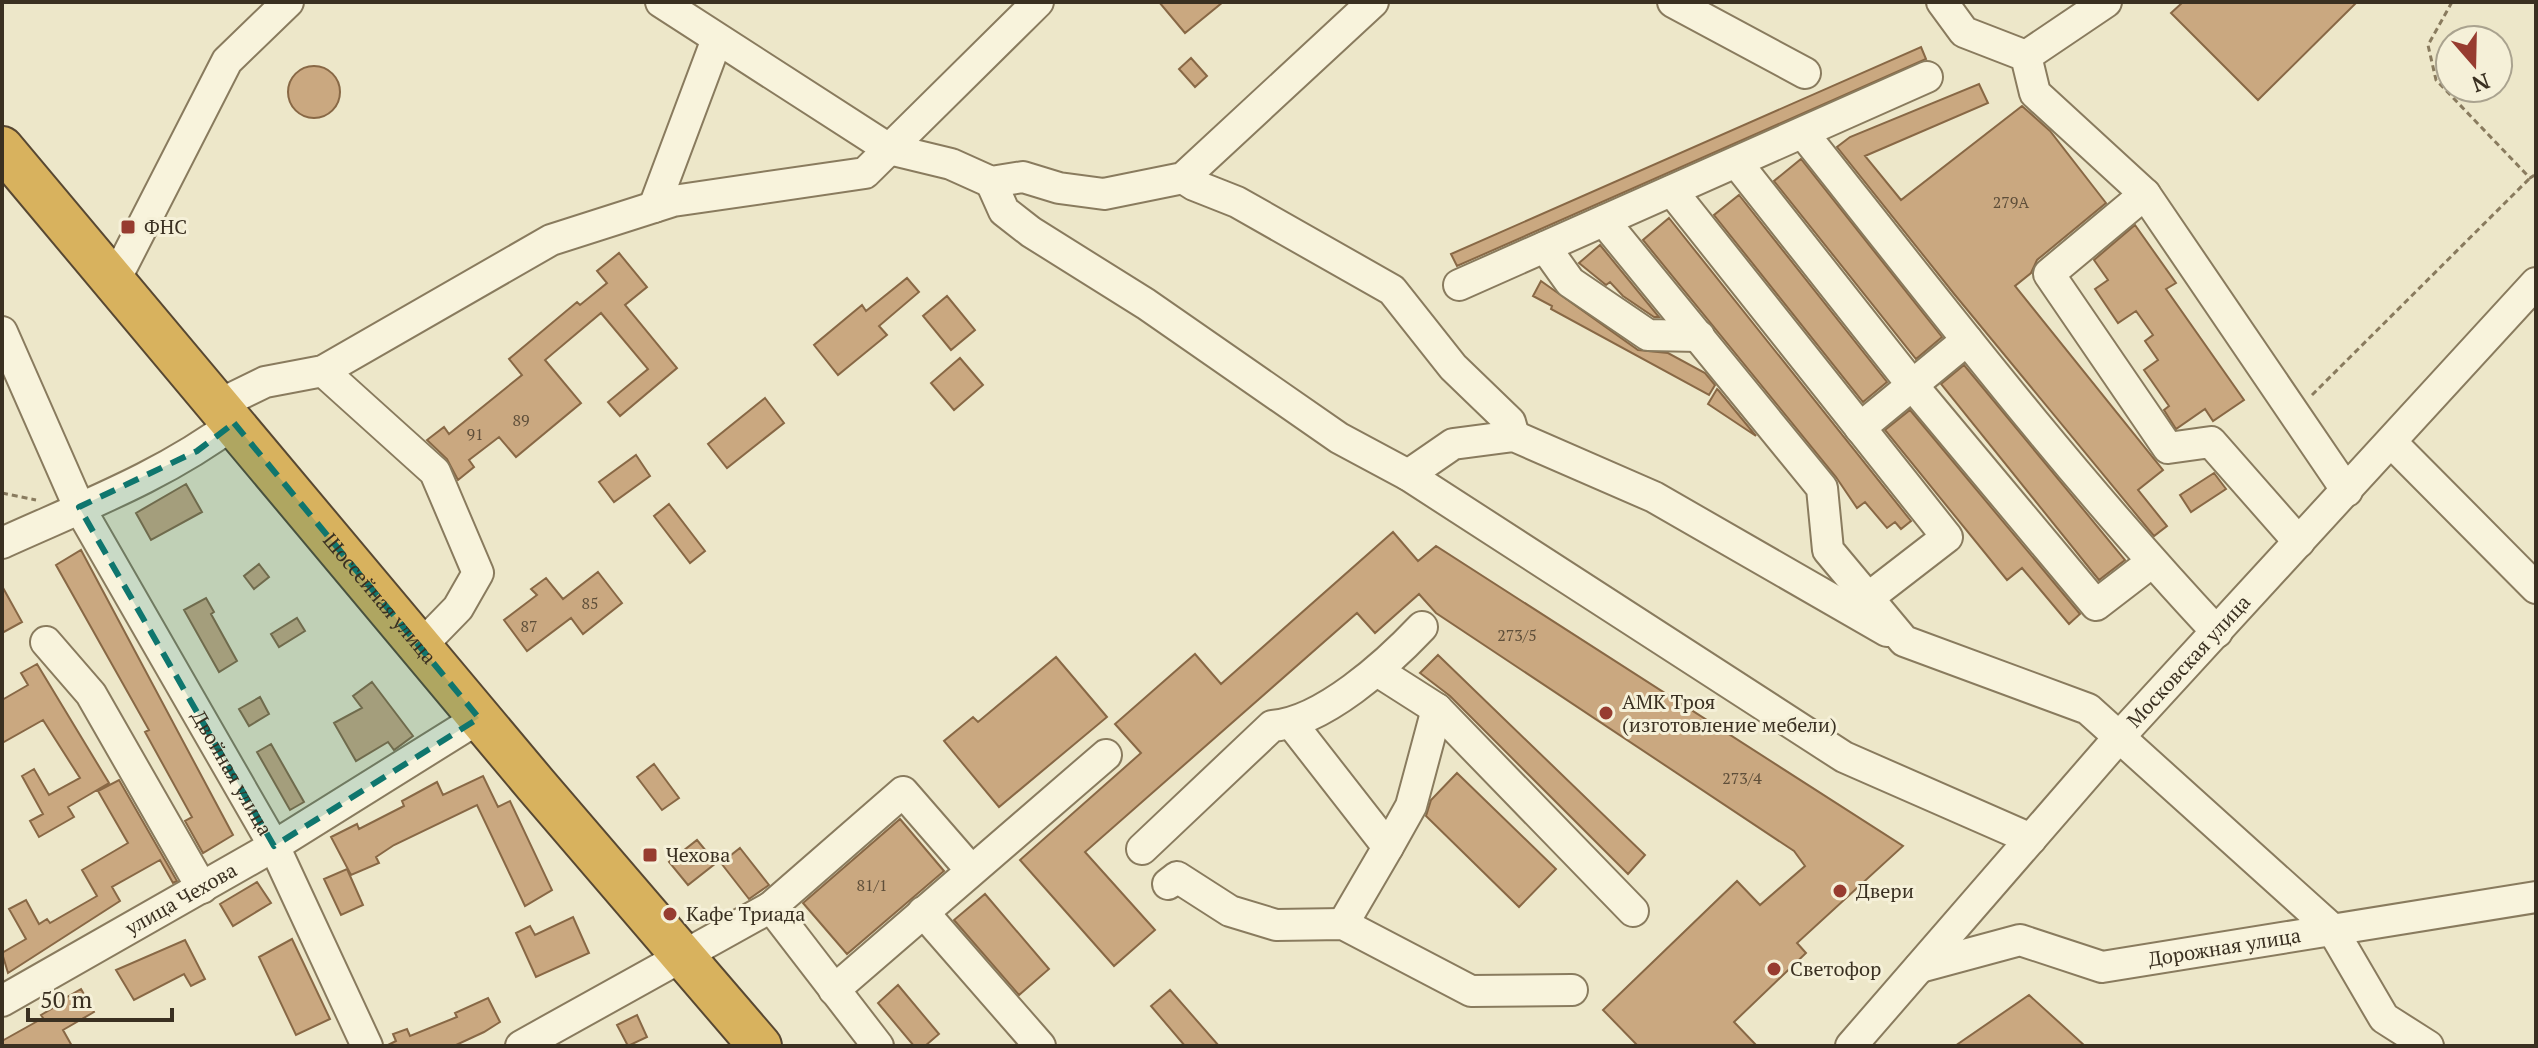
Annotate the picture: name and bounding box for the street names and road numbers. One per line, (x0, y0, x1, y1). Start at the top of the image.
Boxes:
street label: Шоссейная улица (317, 527, 443, 669)
street label: Московская улица (2121, 589, 2256, 733)
street label: Двойная улица (186, 705, 279, 840)
street label: улица Чехова (119, 856, 241, 942)
street label: Дорожная улица (2146, 921, 2303, 972)

